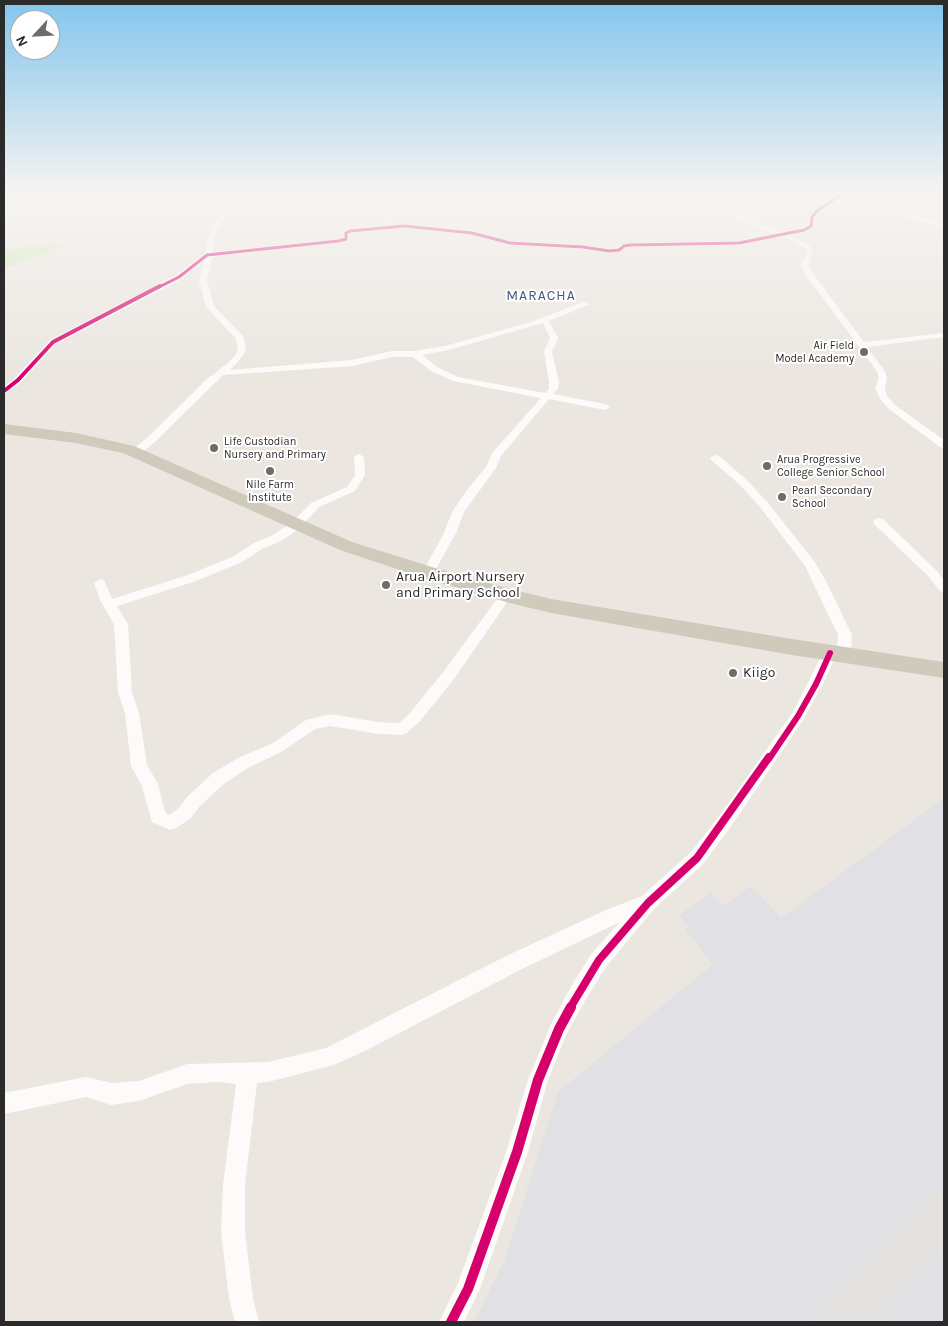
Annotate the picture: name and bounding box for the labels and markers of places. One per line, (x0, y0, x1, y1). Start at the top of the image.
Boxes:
place label: Air Field Model Academy (775, 339, 854, 365)
marker: Air Field Model Academy (858, 346, 870, 358)
place label: Life Custodian Nursery and Primary (224, 435, 326, 461)
marker: Life Custodian Nursery and Primary (208, 442, 220, 454)
place label: Arua Progressive College Senior School (777, 453, 885, 479)
marker: Arua Progressive College Senior School (761, 460, 773, 472)
marker: Nile Farm Institute (264, 465, 276, 477)
place label: Nile Farm Institute (246, 478, 294, 504)
place label: Pearl Secondary School (792, 484, 872, 510)
marker: Pearl Secondary School (776, 491, 788, 503)
place label: Arua Airport Nursery and Primary School (396, 569, 525, 602)
marker: Arua Airport Nursery and Primary School (380, 579, 392, 591)
place label: Kiigo (743, 665, 775, 681)
marker: Kiigo (727, 667, 739, 679)

